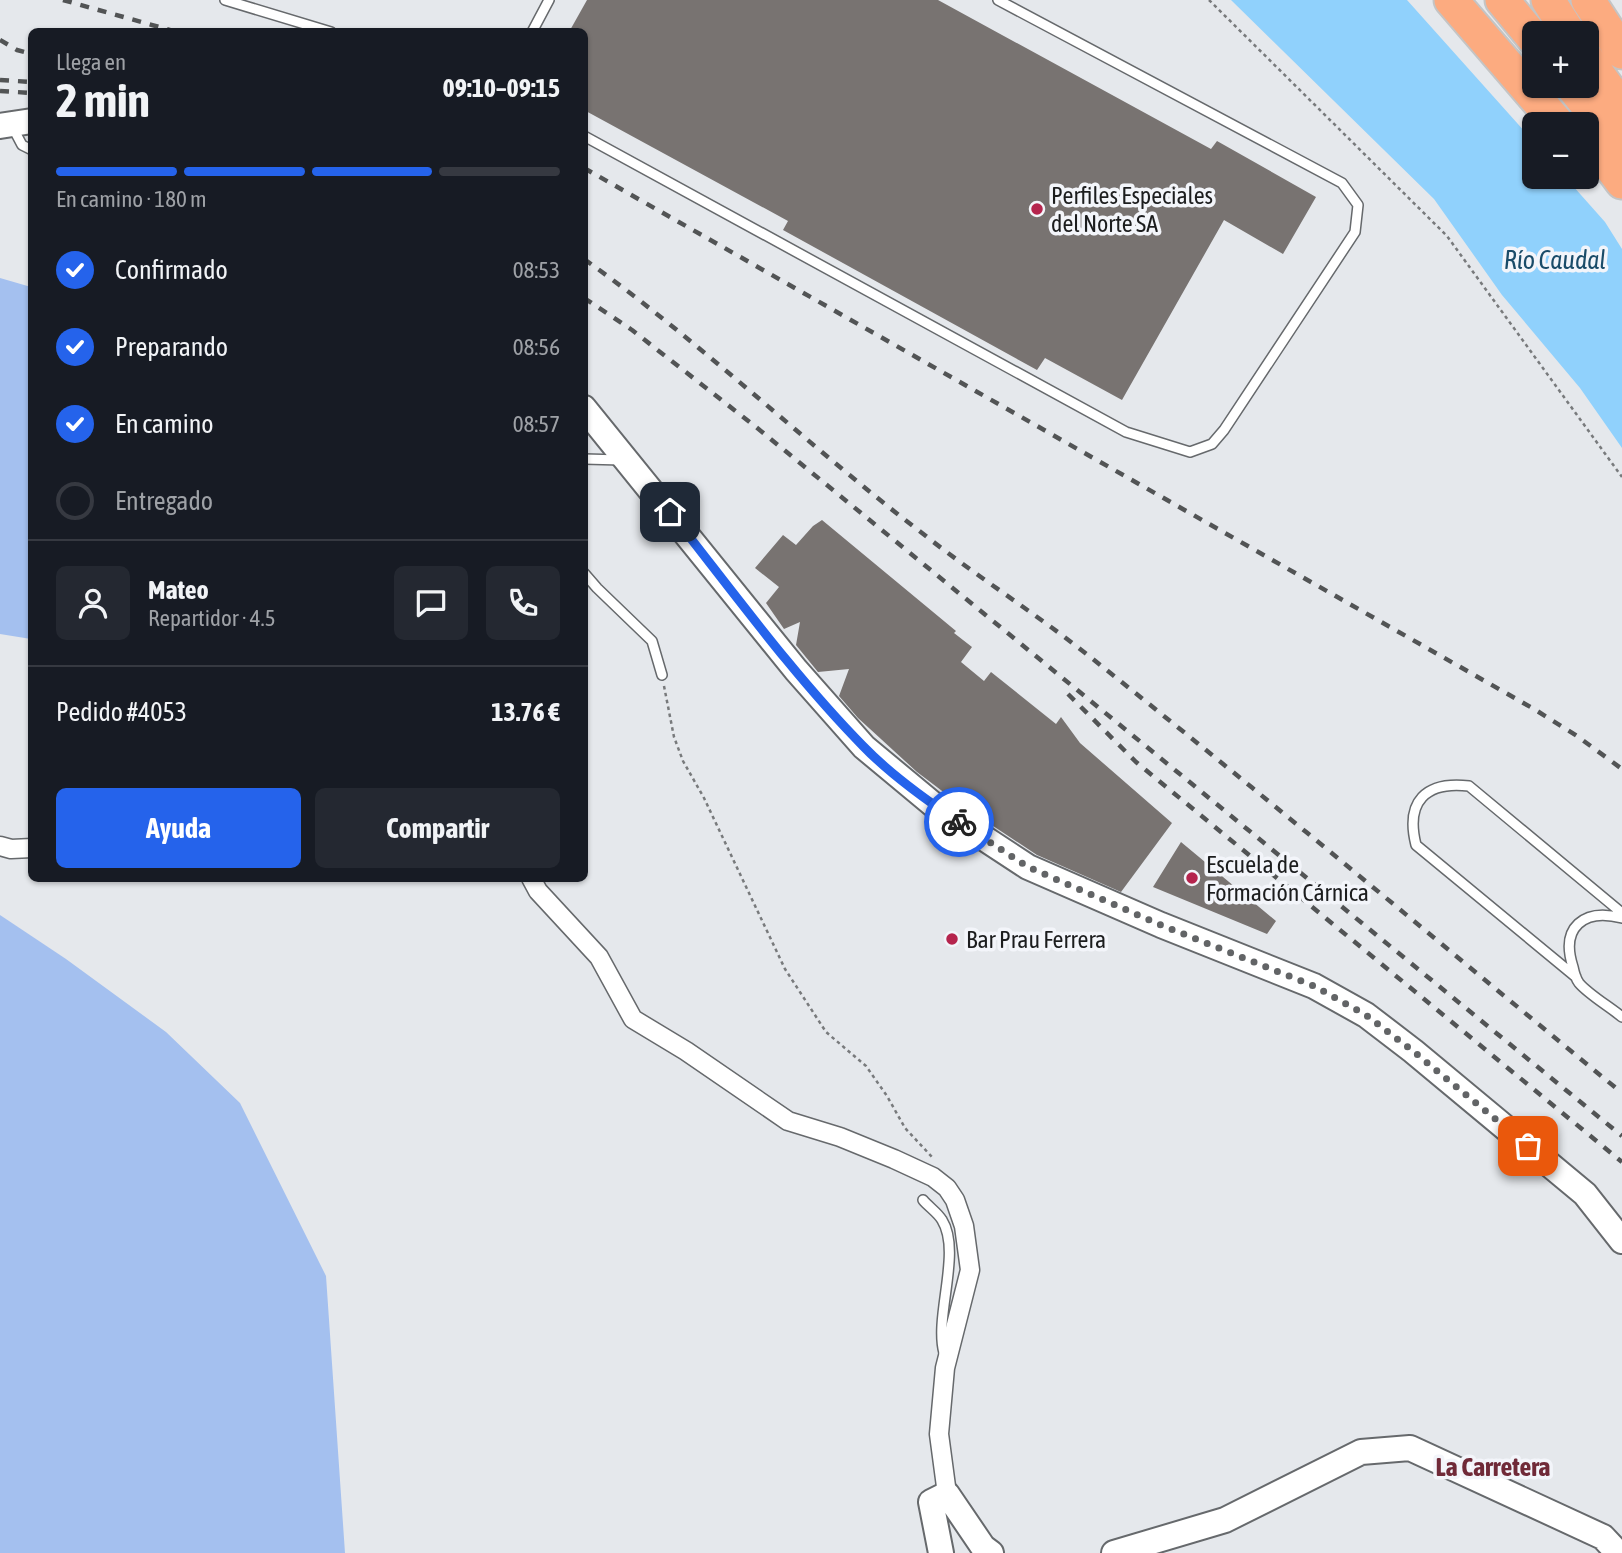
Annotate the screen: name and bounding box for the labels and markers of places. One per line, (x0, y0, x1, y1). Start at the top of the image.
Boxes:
place label: Perfiles Especiales del Norte SA (1051, 182, 1213, 237)
marker: Perfiles Especiales del Norte SA (1029, 201, 1045, 217)
pin (640, 482, 700, 542)
place label: Escuela de Formación Cárnica (1206, 851, 1369, 906)
marker: Escuela de Formación Cárnica (1184, 870, 1200, 886)
place label: Bar Prau Ferrera (966, 926, 1106, 953)
marker: Bar Prau Ferrera (944, 931, 960, 947)
pin (1498, 1116, 1558, 1176)

